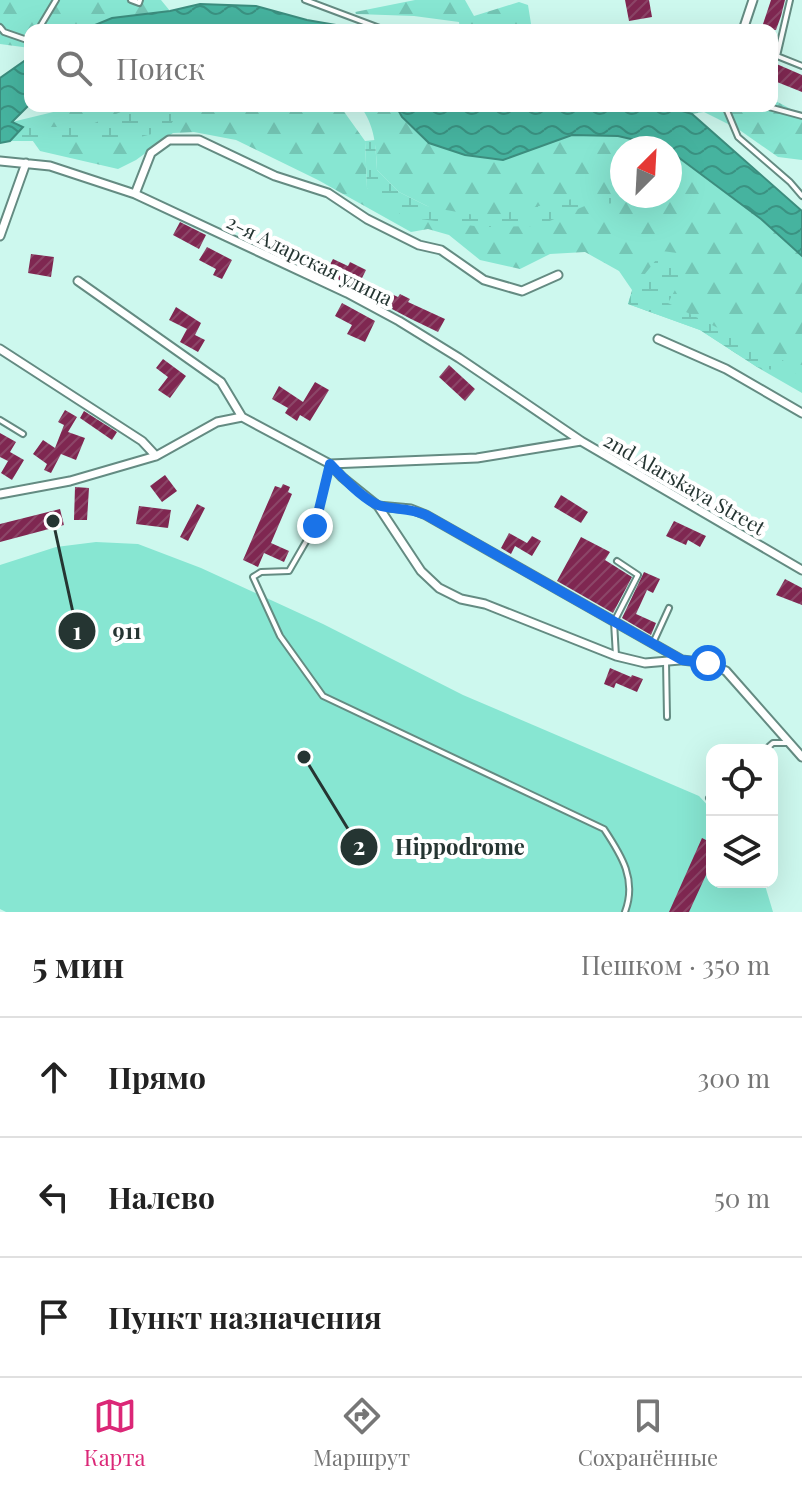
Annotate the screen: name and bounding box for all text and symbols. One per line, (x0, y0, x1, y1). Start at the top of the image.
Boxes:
search box (24, 24, 778, 112)
icon: search (52, 46, 96, 90)
text: Поиск (116, 48, 205, 88)
north arrow (610, 136, 682, 208)
street label: 2-я Аларская улица (222, 207, 398, 311)
street label: 2nd Alarskaya Street (599, 426, 772, 541)
route end (297, 508, 333, 544)
callout: 911 (57, 608, 158, 654)
text: 1 (72, 614, 82, 646)
text: 911 (112, 615, 142, 645)
route start (690, 645, 726, 681)
map controls (706, 744, 778, 888)
button: locate (706, 744, 778, 816)
button: layers (706, 816, 778, 888)
callout: Hippodrome (339, 824, 541, 870)
text: 2 (353, 829, 365, 861)
text: Hippodrome (395, 831, 525, 861)
text: 5 мин (32, 941, 124, 987)
text: Пешком · 350 m (581, 947, 770, 982)
icon: ahead (32, 1055, 76, 1099)
text: Прямо (108, 1057, 206, 1097)
text: 300 m (698, 1060, 770, 1095)
icon: left (32, 1175, 76, 1219)
text: Налево (108, 1177, 215, 1217)
text: 50 m (714, 1180, 770, 1215)
icon: arrive (32, 1295, 76, 1339)
text: Пункт назначения (108, 1297, 382, 1337)
tab: Карта (84, 1394, 146, 1472)
tab: Маршрут (313, 1394, 410, 1472)
tab: Сохранённые (578, 1394, 718, 1472)

